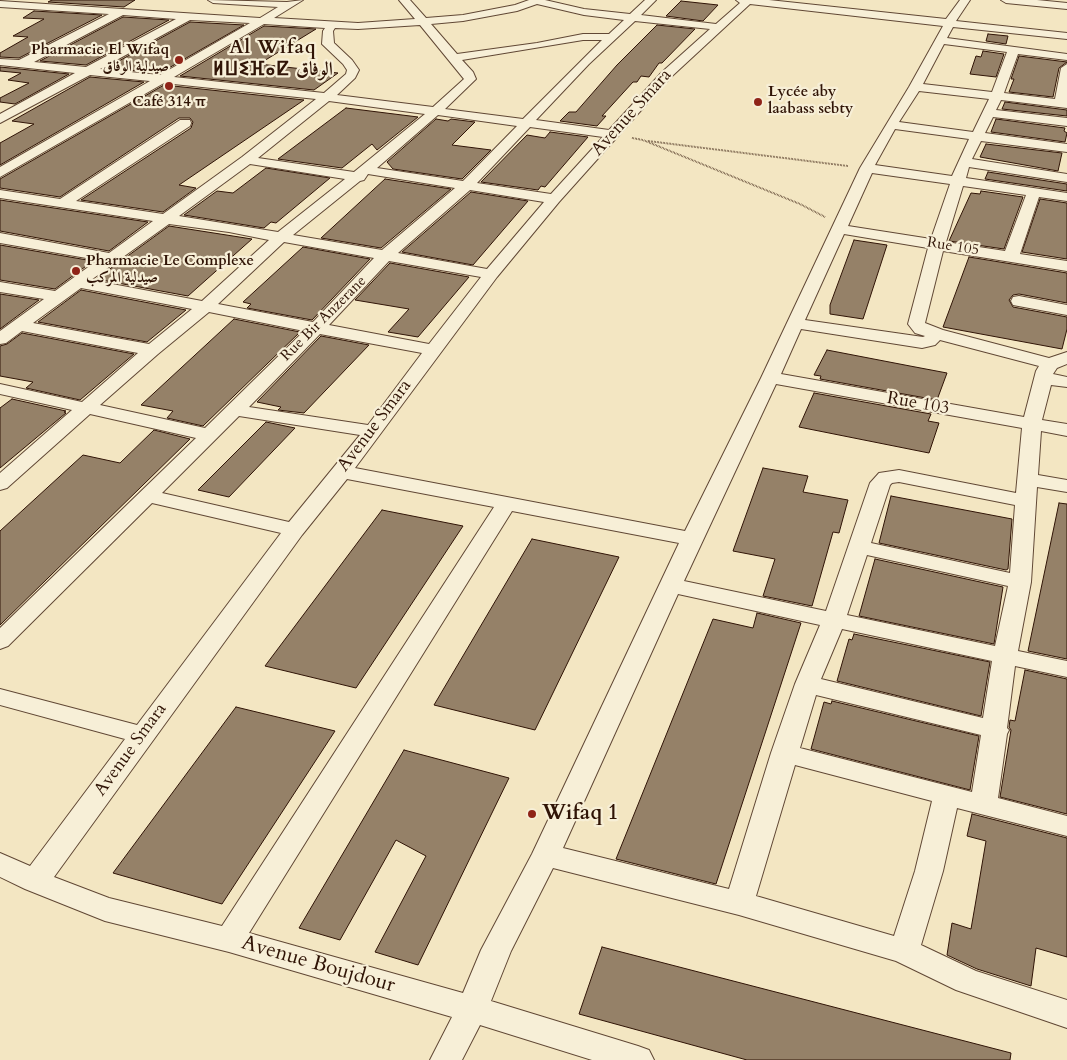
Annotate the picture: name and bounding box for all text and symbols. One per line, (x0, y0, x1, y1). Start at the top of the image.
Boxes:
district label: Al Wifaq ⵍⵡⵉⴼⴰⵇ الوفاق (217, 38, 329, 82)
place label: Pharmacie El Wifaq صيدلية الوفاق (31, 42, 169, 77)
marker: Pharmacie El Wifaq صيدلية الوفاق (173, 54, 185, 66)
street label: Avenue Smara (587, 65, 677, 161)
marker: Café 314 π (163, 80, 175, 92)
place label: Lycée aby laabass sebty (768, 84, 853, 119)
place label: Café 314 π (132, 94, 206, 112)
marker: Lycée aby laabass sebty (752, 96, 764, 108)
street label: Rue 105 (926, 234, 980, 260)
place label: Pharmacie Le Complexe صيدلية المركب (86, 253, 254, 288)
marker: Pharmacie Le Complexe صيدلية المركب (70, 265, 82, 277)
street label: Rue Bir Anzerane (278, 273, 370, 365)
street label: Avenue Smara (333, 376, 417, 476)
street label: Rue 103 (885, 388, 951, 420)
street label: Avenue Smara (90, 699, 172, 801)
place label: Wifaq 1 (542, 801, 619, 827)
marker: Wifaq 1 (526, 808, 538, 820)
street label: Avenue Boujdour (238, 931, 398, 999)

